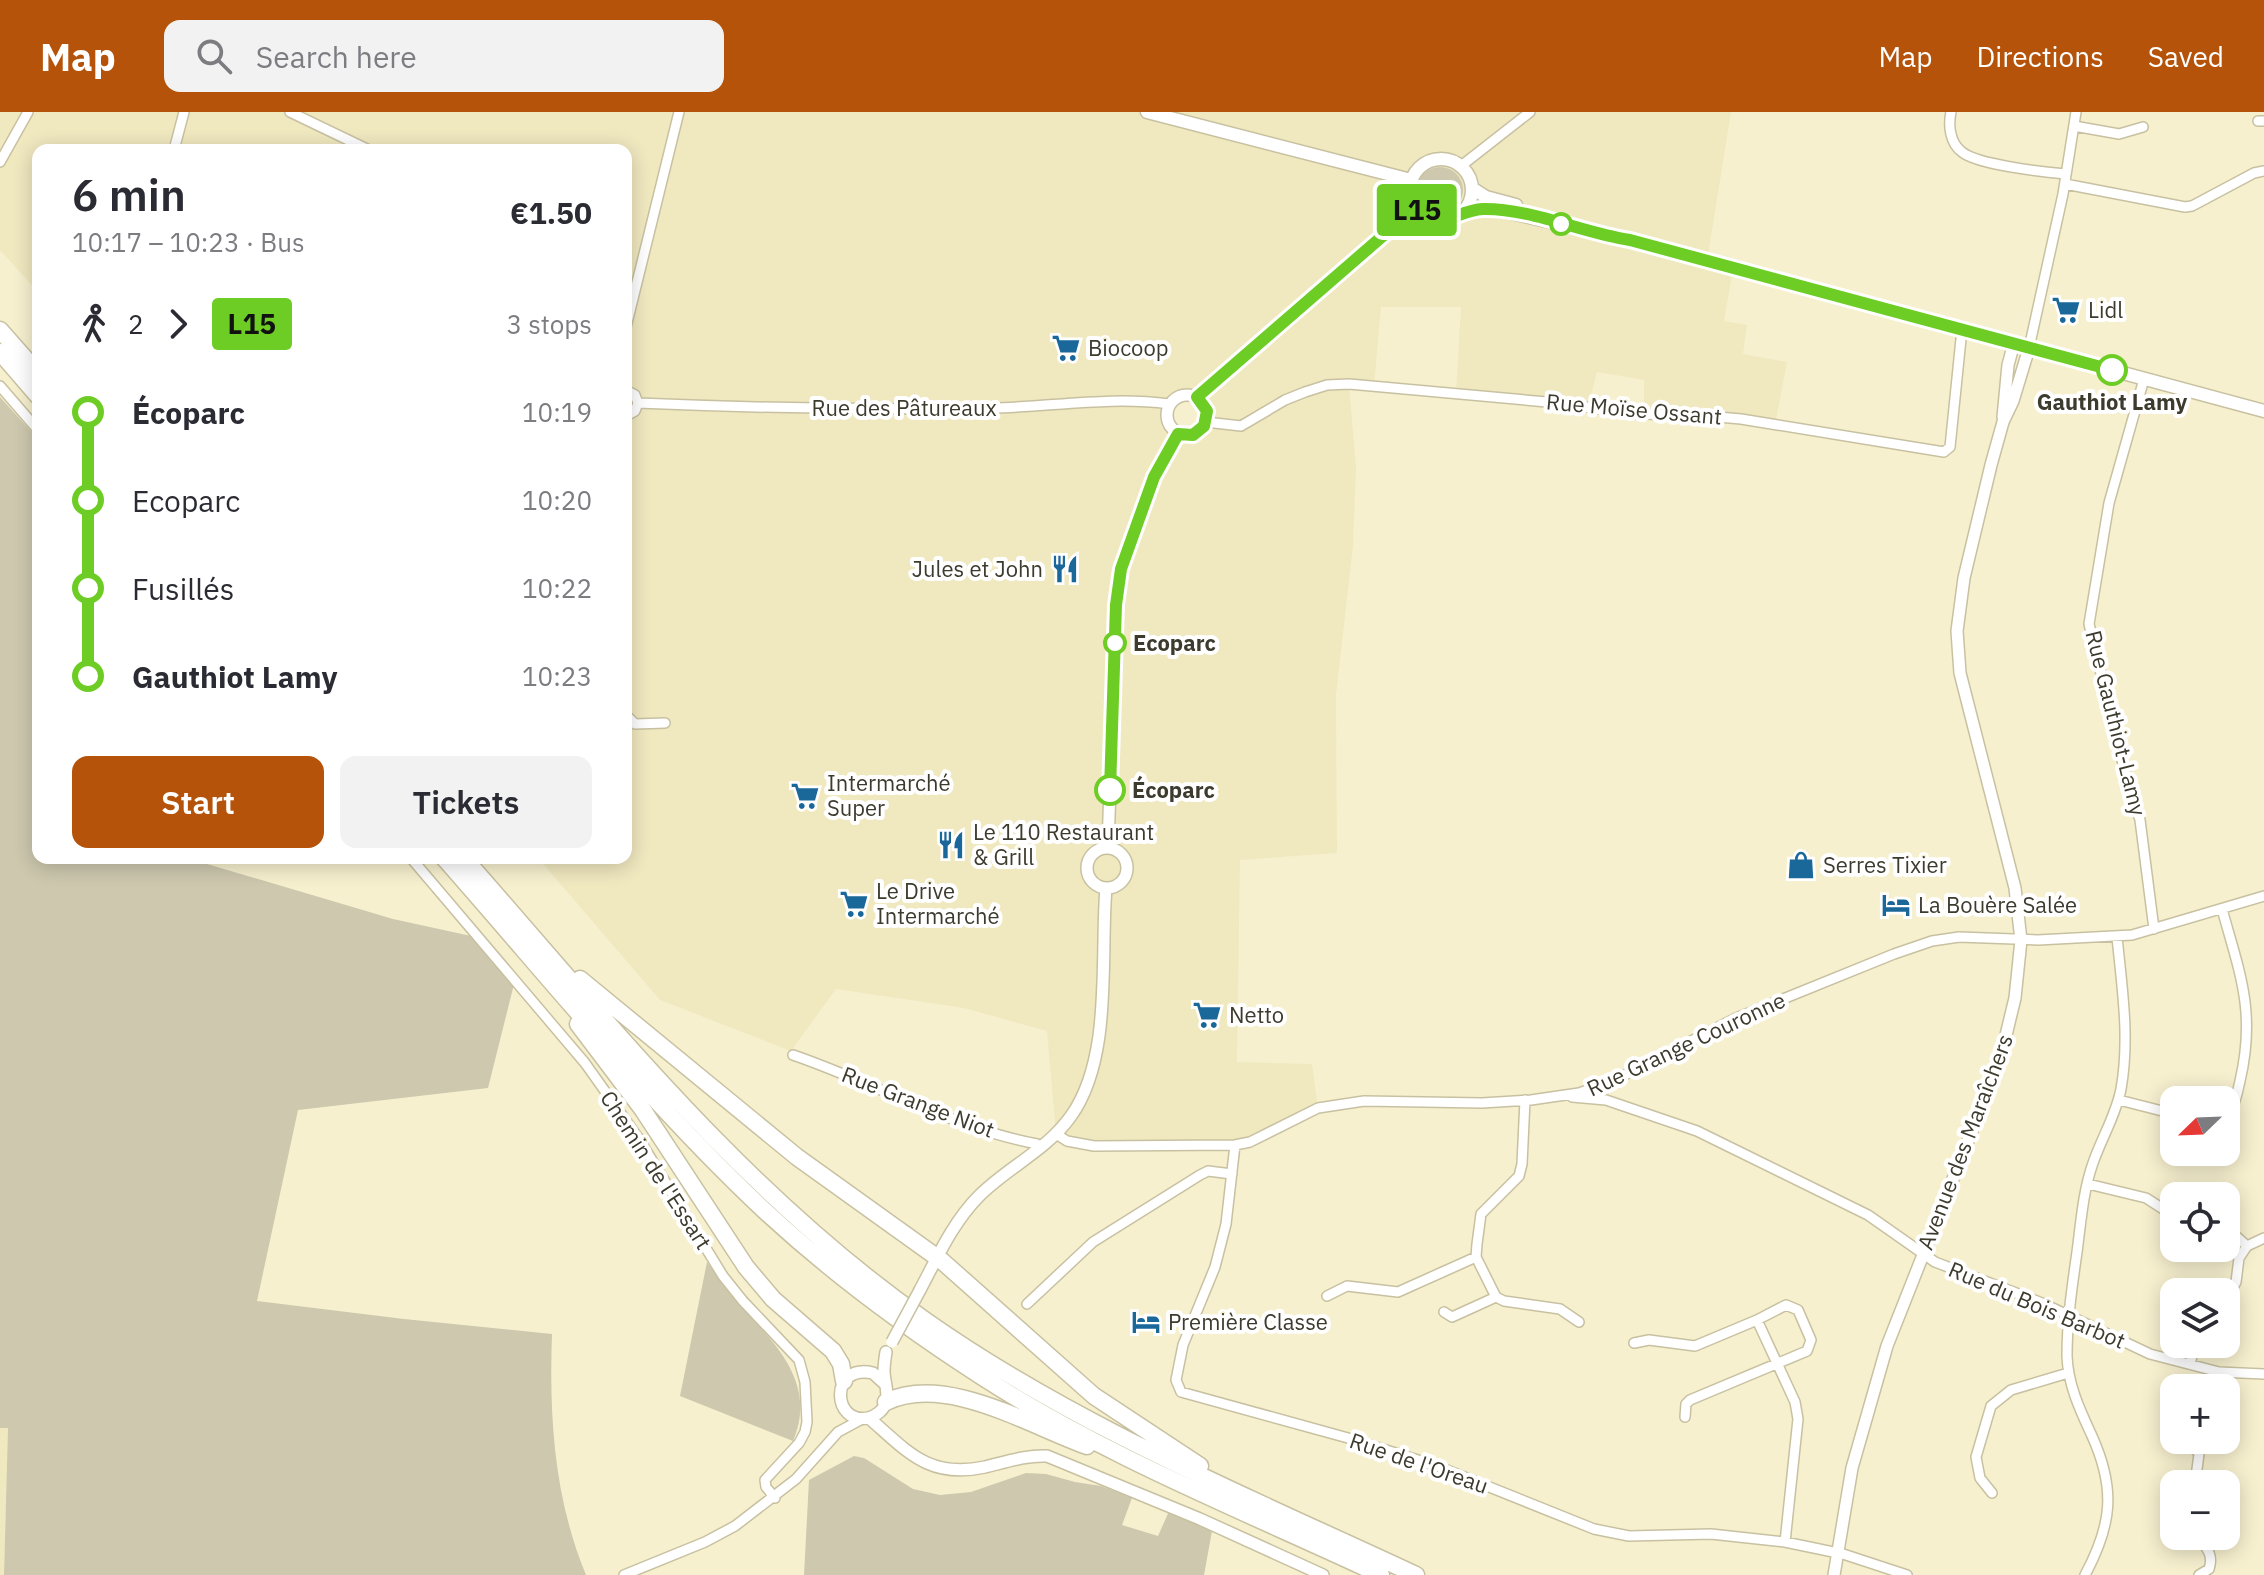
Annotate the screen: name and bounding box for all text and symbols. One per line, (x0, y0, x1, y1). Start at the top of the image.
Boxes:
search box (164, 20, 724, 92)
text: Map (40, 32, 116, 81)
icon: search (192, 34, 236, 78)
text: Search here (256, 37, 417, 76)
text: Map (1878, 38, 1932, 75)
text: Directions (1976, 38, 2104, 75)
text: Saved (2148, 38, 2224, 75)
text: 6 min (72, 166, 186, 223)
line badge: L15 (1371, 184, 1463, 236)
text: L15 (1393, 191, 1441, 228)
text: €1.50 (510, 193, 592, 232)
unlabelled marker (1550, 213, 1572, 235)
text: 10:17 – 10:23 · Bus (72, 225, 305, 259)
supermarket icon: Lidl (2051, 295, 2081, 325)
place label: Lidl (2088, 295, 2123, 324)
icon: walk (72, 302, 116, 346)
icon: forward (156, 302, 200, 346)
text: L15 (228, 305, 276, 342)
text: 2 (128, 307, 144, 341)
text: 3 stops (506, 307, 592, 341)
supermarket icon: Biocoop (1051, 333, 1081, 363)
place label: Biocoop (1088, 333, 1169, 362)
marker: Gauthiot Lamy (2097, 355, 2127, 385)
street label: Rue Moïse Ossant (1545, 386, 1723, 431)
place label: Gauthiot Lamy (2037, 387, 2188, 416)
text: Écoparc (132, 393, 245, 432)
street label: Rue des Pâtureaux (811, 393, 997, 422)
text: 10:19 (522, 395, 592, 429)
text: Ecoparc (132, 481, 240, 520)
text: 10:20 (522, 483, 592, 517)
place label: Jules et John (912, 554, 1043, 583)
restaurant icon: Jules et John (1050, 554, 1080, 584)
text: Fusillés (132, 569, 234, 608)
text: 10:22 (522, 571, 592, 605)
street label: Rue Gauthiot-Lamy (2079, 627, 2154, 819)
place label: Ecoparc (1133, 628, 1216, 657)
marker: Ecoparc (1104, 632, 1126, 654)
text: Gauthiot Lamy (132, 657, 337, 696)
text: 10:23 (522, 659, 592, 693)
button: Start (72, 756, 324, 848)
button: Tickets (340, 756, 592, 848)
place label: Intermarché Super (827, 768, 951, 822)
marker: Écoparc (1095, 775, 1125, 805)
place label: Écoparc (1132, 775, 1215, 804)
supermarket icon: Intermarché Super (790, 781, 820, 811)
place label: Le 110 Restaurant & Grill (973, 817, 1154, 871)
restaurant icon: Le 110 Restaurant & Grill (936, 830, 966, 860)
shop icon: Serres Tixier (1786, 850, 1816, 880)
place label: Serres Tixier (1823, 850, 1947, 879)
place label: Le Drive Intermarché (876, 876, 1000, 930)
supermarket icon: Le Drive Intermarché (839, 889, 869, 919)
hotel icon: La Bouère Salée (1881, 890, 1911, 920)
place label: La Bouère Salée (1918, 890, 2077, 919)
street label: Rue Grange Couronne (1582, 985, 1790, 1102)
supermarket icon: Netto (1192, 1000, 1222, 1030)
place label: Netto (1229, 1000, 1284, 1029)
street label: Avenue des Maraîchers (1910, 1030, 2019, 1254)
street label: Rue Grange Niot (838, 1059, 999, 1144)
street label: Chemin de l'Essart (594, 1085, 719, 1255)
north arrow (2160, 1086, 2240, 1166)
map controls (2160, 1086, 2240, 1550)
button: locate (2160, 1182, 2240, 1262)
street label: Rue du Bois Barbot (1944, 1254, 2130, 1355)
button: layers (2160, 1278, 2240, 1358)
hotel icon: Première Classe (1131, 1307, 1161, 1337)
place label: Première Classe (1168, 1307, 1328, 1336)
button: + (2160, 1374, 2240, 1454)
street label: Rue de l'Oreau (1346, 1425, 1492, 1500)
button: − (2160, 1470, 2240, 1550)

